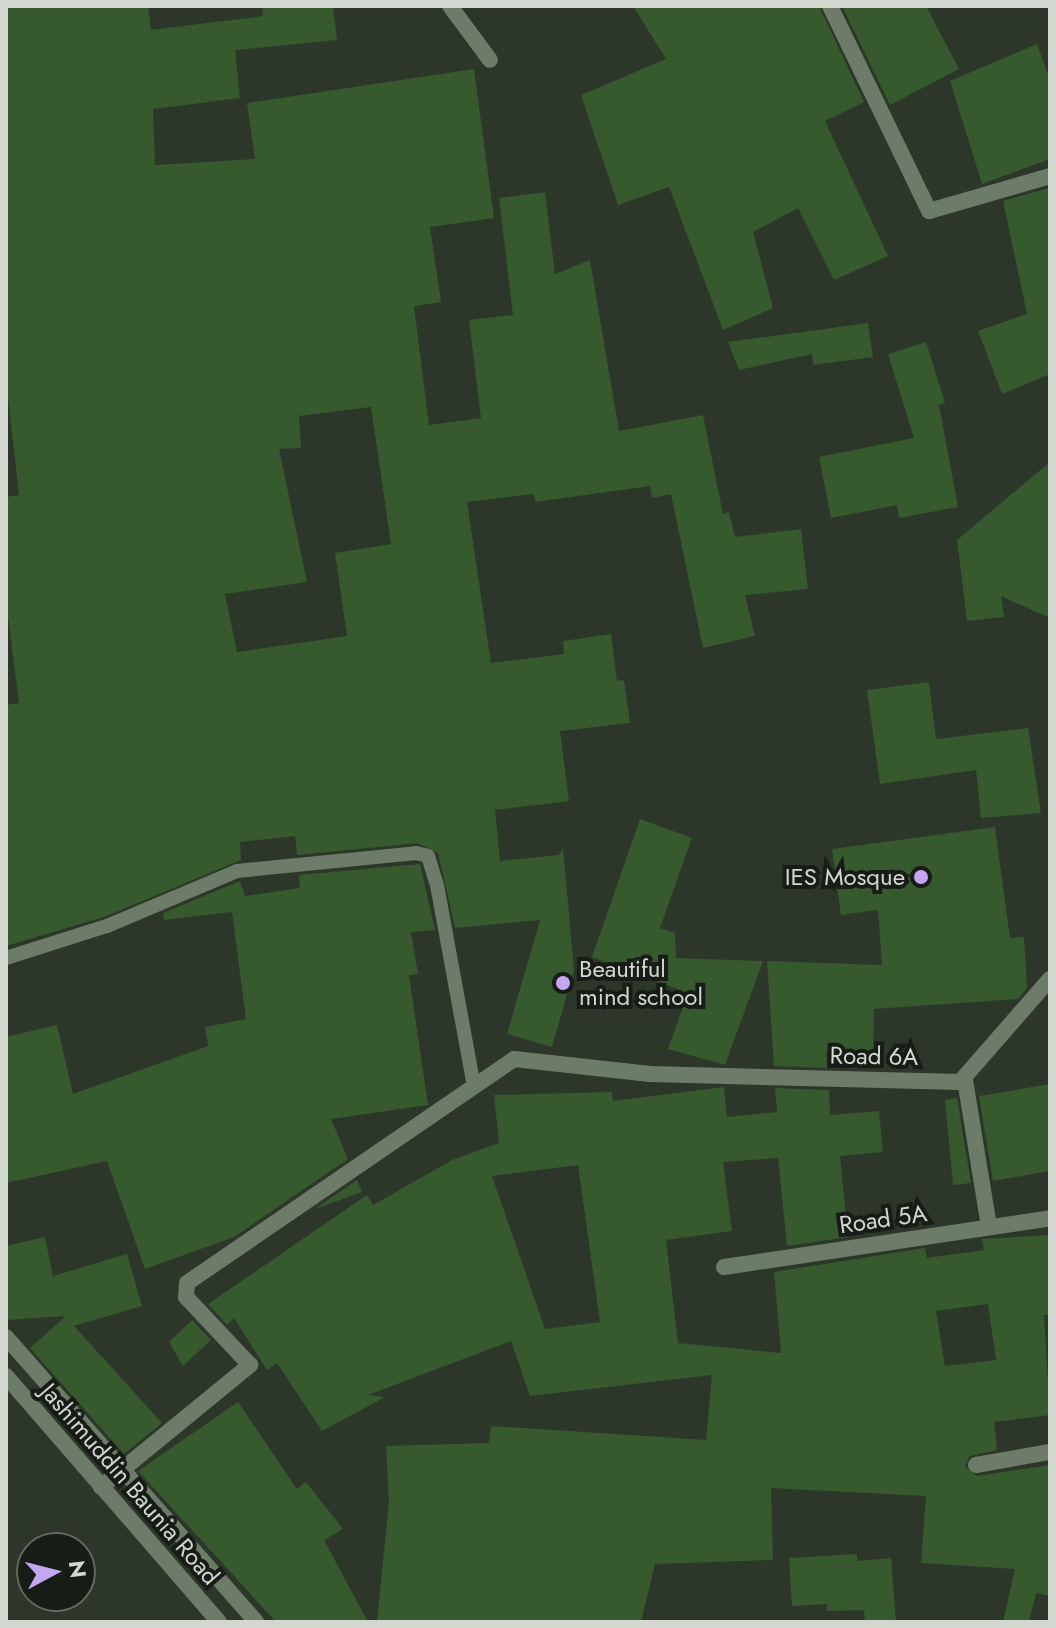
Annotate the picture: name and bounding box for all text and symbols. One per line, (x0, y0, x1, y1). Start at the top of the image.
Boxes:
place label: IES Mosque (785, 863, 905, 891)
marker: IES Mosque (912, 868, 930, 886)
place label: Beautiful mind school (579, 955, 703, 1011)
marker: Beautiful mind school (554, 974, 572, 992)
street label: Road 6A (829, 1041, 919, 1071)
street label: Road 5A (837, 1199, 929, 1239)
street label: Jashimuddin Baunia Road (35, 1377, 225, 1591)
north arrow (16, 1532, 96, 1612)
text: N (61, 1559, 95, 1580)

